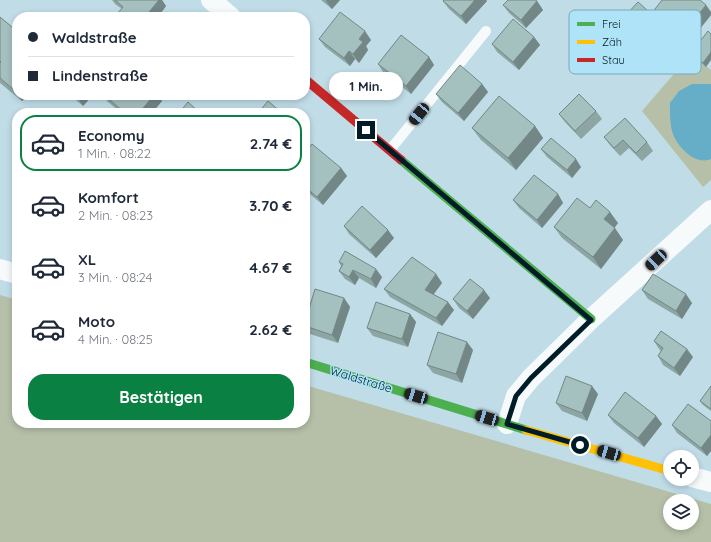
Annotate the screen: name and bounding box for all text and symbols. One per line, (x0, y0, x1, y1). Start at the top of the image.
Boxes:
legend (569, 10, 701, 74)
text: Frei (602, 17, 621, 31)
text: Waldstraße (52, 28, 137, 47)
text: Zäh (602, 35, 622, 49)
text: Stau (602, 53, 625, 67)
text: Lindenstraße (52, 66, 148, 85)
callout: 1 Min. (329, 72, 403, 100)
text: 1 Min. (349, 78, 383, 94)
car (407, 101, 431, 127)
route end (357, 121, 375, 139)
icon: car (30, 125, 66, 161)
text: Economy (78, 126, 145, 145)
text: 2.74 € (250, 134, 292, 153)
text: 1 Min. · 08:22 (78, 145, 151, 161)
icon: car (30, 187, 66, 223)
text: Komfort (78, 188, 139, 207)
text: 3.70 € (249, 196, 292, 215)
text: 2 Min. · 08:23 (78, 207, 153, 223)
car (643, 247, 669, 273)
icon: car (30, 249, 66, 285)
text: XL (78, 250, 96, 269)
text: 4.67 € (249, 258, 292, 277)
text: 3 Min. · 08:24 (78, 269, 152, 285)
icon: car (30, 311, 66, 347)
text: Moto (78, 312, 115, 331)
text: 2.62 € (249, 320, 292, 339)
text: 4 Min. · 08:25 (78, 331, 153, 347)
street label: Waldstraße (328, 362, 394, 396)
button: Bestätigen (28, 374, 294, 420)
car (403, 387, 429, 405)
car (474, 409, 500, 427)
route start (571, 436, 589, 454)
car (596, 444, 622, 462)
map controls (663, 450, 699, 530)
button: locate (663, 450, 699, 486)
button: layers (663, 494, 699, 530)

